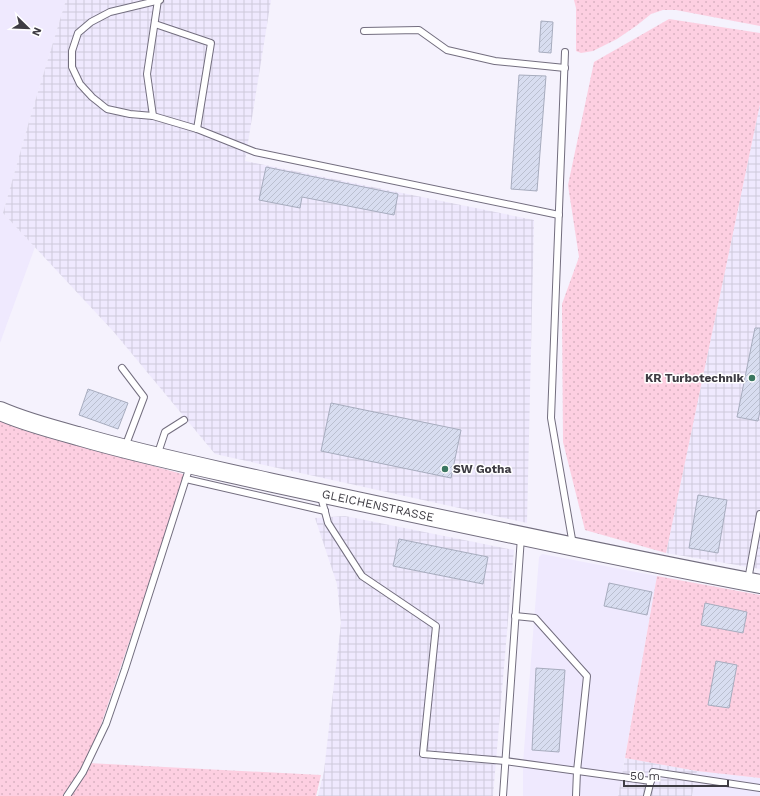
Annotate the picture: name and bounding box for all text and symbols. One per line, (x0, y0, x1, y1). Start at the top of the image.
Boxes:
north arrow (8, 8, 48, 48)
text: N (29, 25, 44, 38)
place label: KR Turbotechnik (645, 371, 745, 385)
marker: KR Turbotechnik (747, 373, 757, 383)
place label: SW Gotha (453, 462, 512, 476)
marker: SW Gotha (440, 464, 450, 474)
street label: GLEICHENSTRASSE (321, 487, 436, 524)
scale bar (624, 762, 728, 788)
text: 50 m (630, 769, 660, 783)

